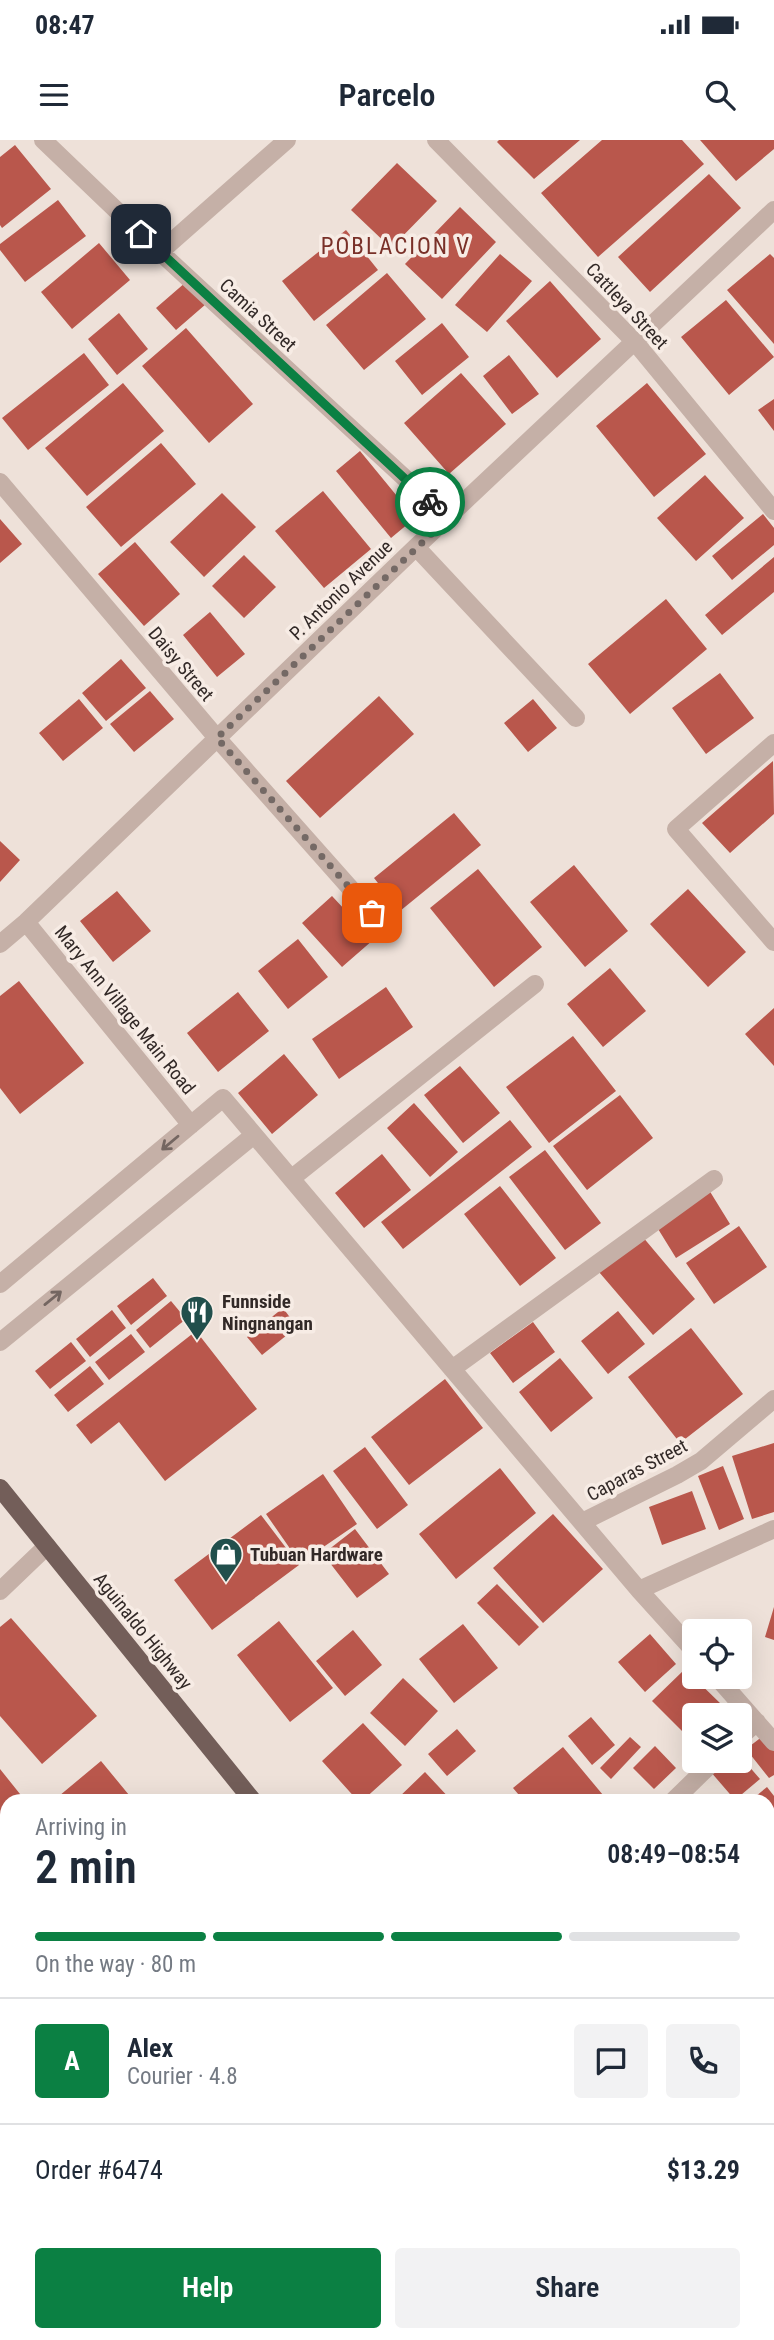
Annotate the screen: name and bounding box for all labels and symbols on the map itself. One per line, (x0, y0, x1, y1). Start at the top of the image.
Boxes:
pin (111, 204, 171, 264)
district label: POBLACION V (321, 233, 471, 260)
street label: Cattleya Street (581, 258, 673, 354)
street label: Camia Street (215, 274, 301, 356)
courier (395, 467, 465, 537)
street label: P. Antonio Avenue (285, 535, 397, 645)
street label: Daisy Street (143, 622, 219, 706)
pin (342, 883, 402, 943)
street label: Mary Ann Village Main Road (50, 921, 200, 1099)
one-way arrow (161, 1135, 179, 1150)
place label: Funnside Ningnangan (222, 1290, 313, 1335)
one-way arrow (43, 1291, 61, 1306)
restaurant icon: Funnside Ningnangan (178, 1293, 216, 1342)
street label: Caparas Street (583, 1434, 691, 1506)
shop icon: Tubuan Hardware (207, 1535, 245, 1584)
place label: Tubuan Hardware (250, 1543, 383, 1566)
street label: Aguinaldo Highway (89, 1568, 197, 1694)

